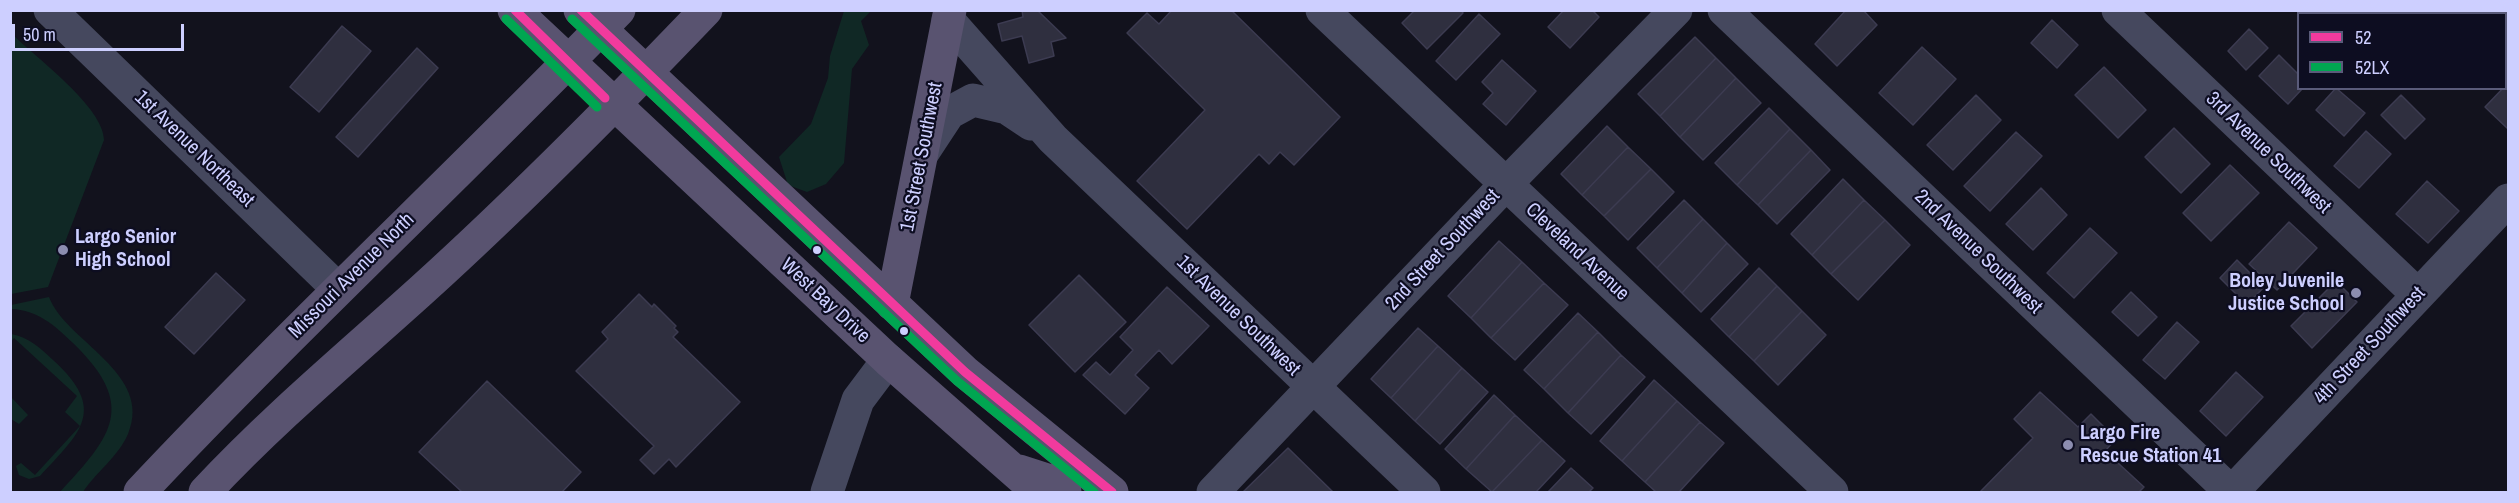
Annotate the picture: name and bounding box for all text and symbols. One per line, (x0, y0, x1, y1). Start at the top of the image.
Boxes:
scale bar (15, 12, 188, 50)
legend (2297, 12, 2507, 90)
text: 50 m (23, 22, 56, 47)
text: 52 (2355, 25, 2371, 50)
text: 52LX (2355, 55, 2389, 80)
street label: 1st Street Southwest (896, 80, 948, 234)
street label: 1st Avenue Northeast (129, 86, 259, 212)
street label: 3rd Avenue Southwest (2200, 87, 2336, 219)
street label: 2nd Street Southwest (1381, 184, 1505, 316)
street label: 2nd Avenue Southwest (1909, 185, 2047, 319)
street label: Cleveland Avenue (1520, 198, 1634, 306)
street label: Missouri Avenue North (284, 208, 420, 344)
place label: Largo Senior High School (75, 226, 176, 273)
marker: Largo Senior High School (56, 243, 70, 257)
unlabelled marker (811, 244, 823, 256)
street label: 1st Avenue Southwest (1171, 251, 1305, 381)
street label: West Bay Drive (775, 253, 875, 349)
place label: Boley Juvenile Justice School (2228, 270, 2344, 317)
street label: 4th Street Southwest (2309, 282, 2431, 410)
marker: Boley Juvenile Justice School (2349, 286, 2363, 300)
unlabelled marker (898, 325, 910, 337)
place label: Largo Fire Rescue Station 41 (2080, 422, 2221, 469)
marker: Largo Fire Rescue Station 41 (2061, 438, 2075, 452)

